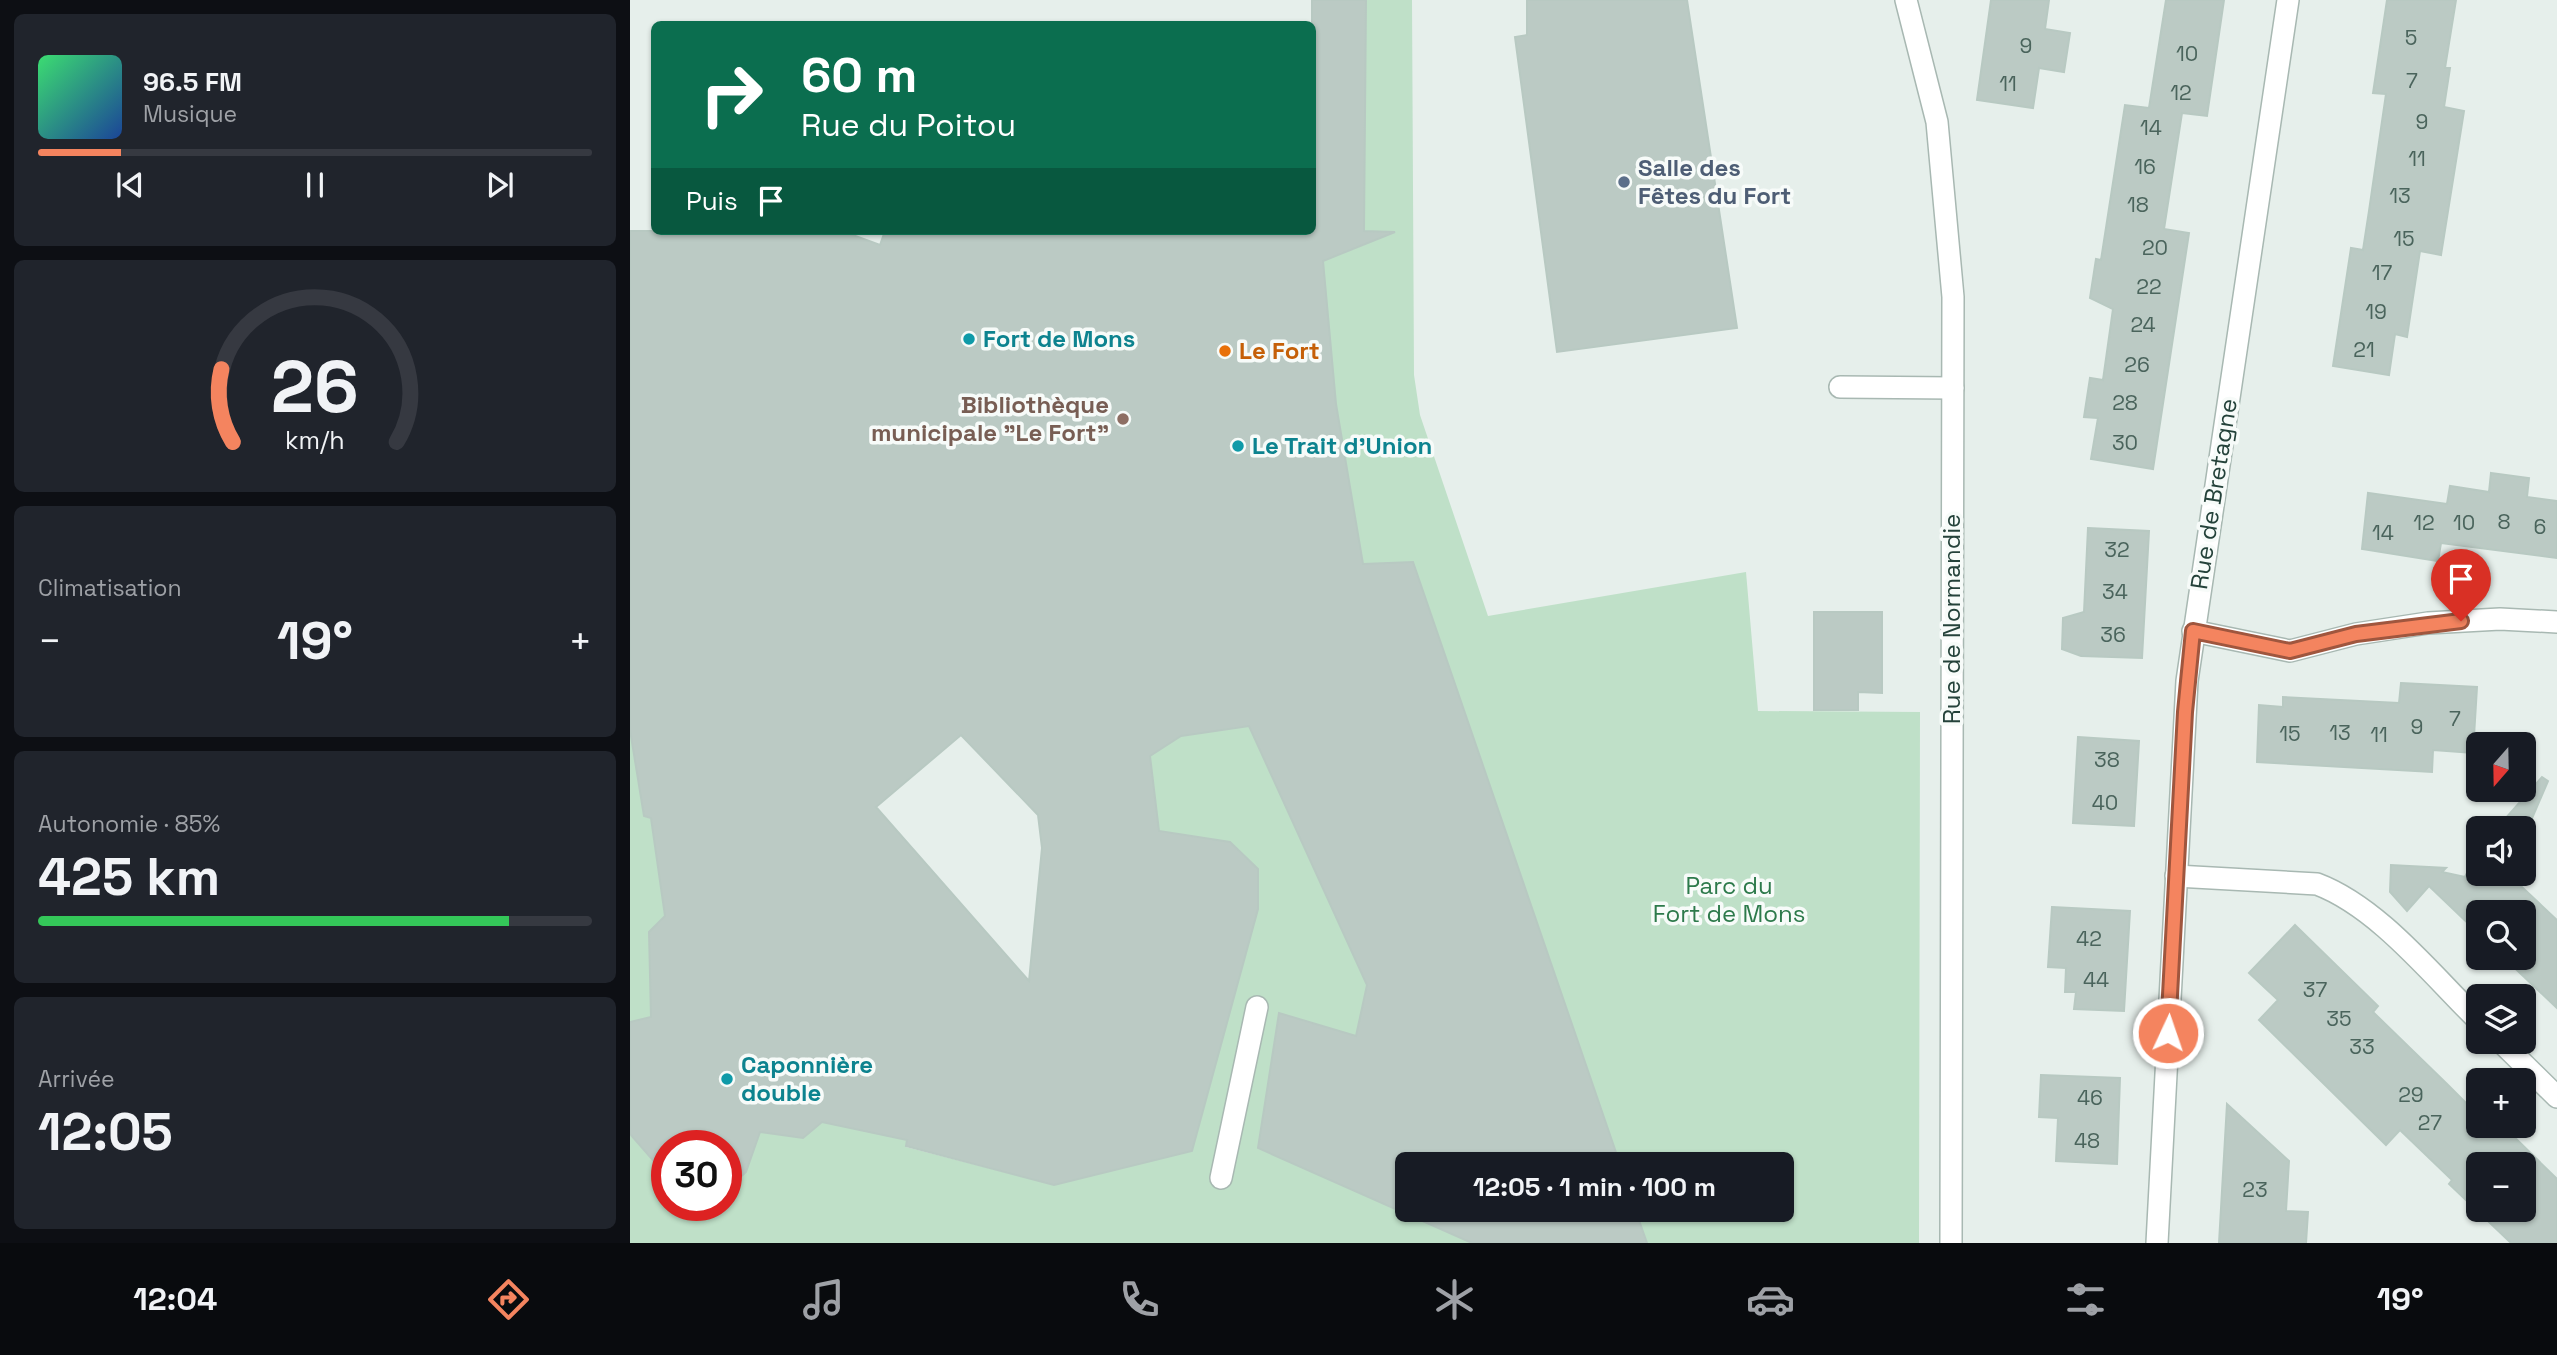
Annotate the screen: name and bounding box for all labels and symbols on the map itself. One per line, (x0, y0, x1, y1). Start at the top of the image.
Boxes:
house number: 5 (2405, 24, 2417, 51)
house number: 9 (2020, 32, 2032, 59)
house number: 10 (2176, 40, 2198, 67)
house number: 7 (2406, 67, 2418, 94)
house number: 11 (1999, 70, 2017, 97)
house number: 12 (2170, 79, 2192, 106)
house number: 9 (2416, 108, 2428, 135)
house number: 14 (2140, 114, 2162, 141)
house number: 11 (2408, 145, 2426, 172)
place label: Salle des Fêtes du Fort (1638, 152, 1791, 211)
house number: 16 (2134, 153, 2156, 180)
marker: Salle des Fêtes du Fort (1616, 174, 1632, 190)
house number: 13 (2389, 182, 2411, 209)
house number: 18 (2127, 191, 2149, 218)
house number: 15 (2393, 225, 2415, 252)
house number: 20 (2142, 234, 2168, 261)
house number: 17 (2372, 259, 2392, 286)
house number: 22 (2136, 273, 2162, 300)
house number: 19 (2365, 298, 2387, 325)
house number: 24 (2130, 311, 2156, 338)
place label: Fort de Mons (983, 323, 1135, 354)
marker: Fort de Mons (961, 331, 977, 347)
place label: Le Fort (1239, 335, 1320, 366)
house number: 21 (2353, 336, 2375, 363)
marker: Le Fort (1217, 343, 1233, 359)
house number: 26 (2124, 351, 2150, 378)
place label: Bibliothèque municipale "Le Fort" (871, 389, 1109, 448)
house number: 28 (2112, 389, 2138, 416)
street label: Rue de Bretagne (2183, 396, 2244, 592)
marker: Bibliothèque municipale "Le Fort" (1115, 411, 1131, 427)
house number: 30 (2112, 429, 2138, 456)
place label: Le Trait d'Union (1252, 430, 1432, 461)
marker: Le Trait d'Union (1230, 438, 1246, 454)
house number: 8 (2497, 508, 2511, 535)
house number: 12 (2413, 509, 2435, 536)
house number: 10 (2453, 509, 2475, 536)
house number: 6 (2534, 513, 2546, 540)
street label: Rue de Normandie (1936, 514, 1967, 724)
house number: 14 (2372, 519, 2394, 546)
house number: 32 (2104, 536, 2130, 563)
pin (2431, 549, 2491, 621)
house number: 34 (2102, 578, 2128, 605)
house number: 36 (2100, 621, 2126, 648)
house number: 7 (2449, 705, 2461, 732)
house number: 9 (2411, 713, 2423, 740)
house number: 13 (2329, 719, 2351, 746)
house number: 15 (2279, 720, 2301, 747)
house number: 11 (2370, 721, 2388, 748)
north arrow (2466, 732, 2536, 802)
house number: 38 (2094, 746, 2120, 773)
house number: 40 (2092, 789, 2118, 816)
park label: Parc du Fort de Mons (1653, 870, 1805, 929)
house number: 42 (2076, 925, 2102, 952)
house number: 44 (2083, 966, 2109, 993)
house number: 37 (2303, 976, 2327, 1003)
position arrow (2131, 996, 2205, 1070)
house number: 35 (2326, 1005, 2352, 1032)
house number: 33 (2349, 1033, 2375, 1060)
place label: Caponnière double (741, 1049, 873, 1108)
marker: Caponnière double (719, 1071, 735, 1087)
house number: 29 (2398, 1081, 2424, 1108)
house number: 46 (2077, 1084, 2103, 1111)
house number: 27 (2418, 1109, 2442, 1136)
house number: 48 (2074, 1127, 2100, 1154)
speed limit sign: 30 (651, 1130, 742, 1221)
house number: 23 (2242, 1176, 2268, 1203)

